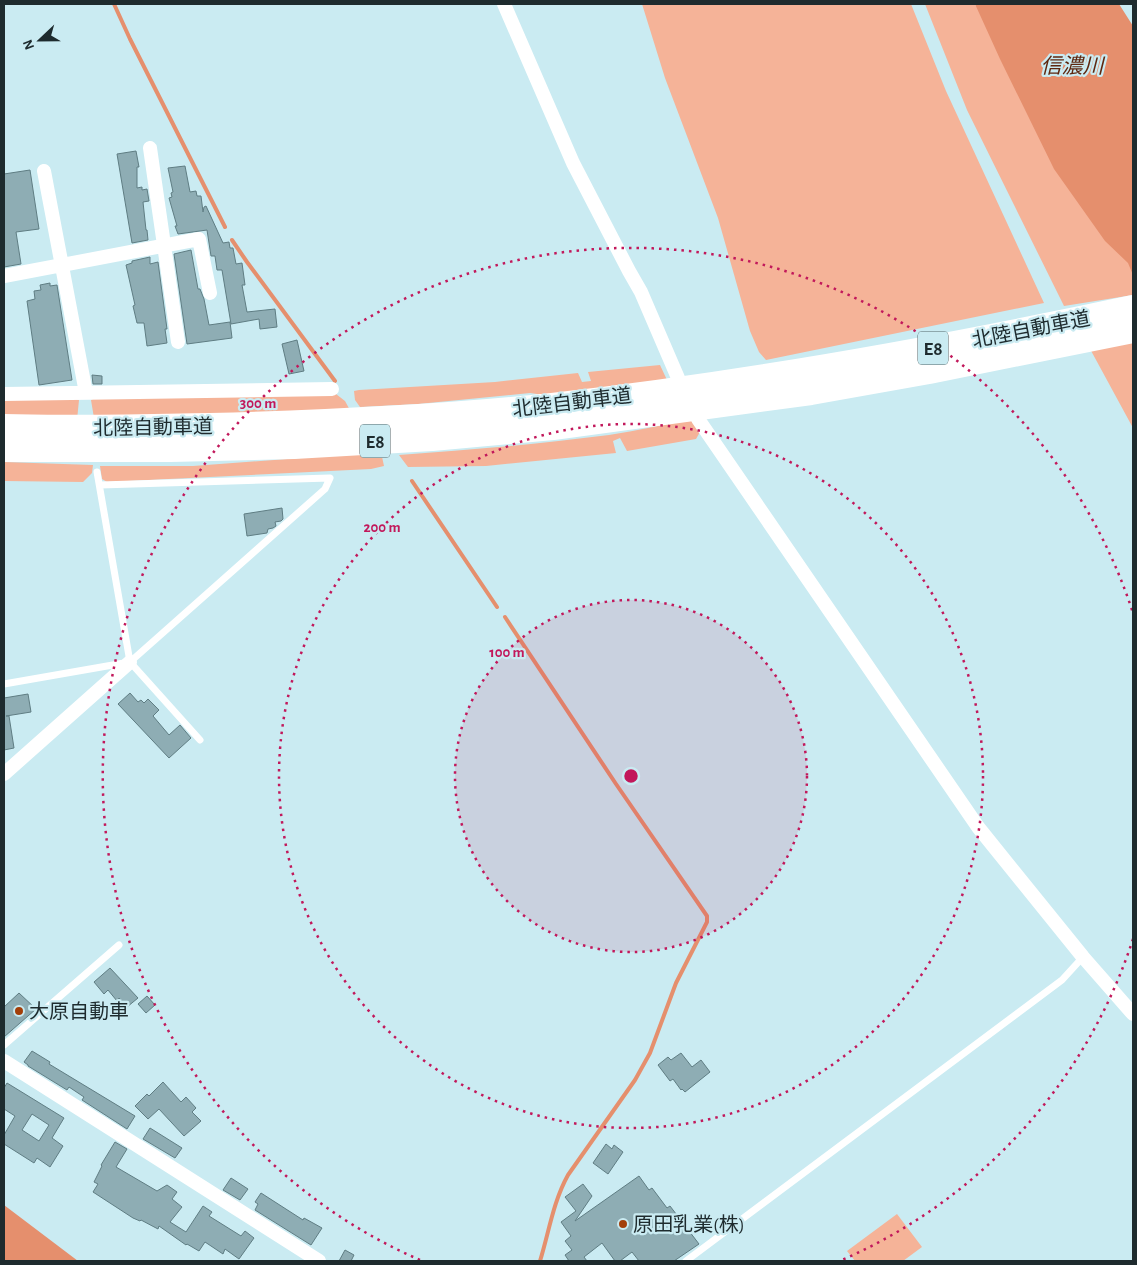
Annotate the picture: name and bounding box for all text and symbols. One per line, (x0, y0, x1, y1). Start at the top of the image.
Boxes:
north arrow (15, 15, 65, 65)
text: N (21, 37, 37, 52)
water label: 信濃川 (1041, 55, 1105, 77)
street label: 北陸自動車道 (970, 308, 1092, 351)
road number: E8 (918, 332, 948, 364)
street label: 北陸自動車道 (511, 385, 633, 420)
text: 300 m (240, 396, 276, 411)
street label: 北陸自動車道 (93, 416, 213, 439)
road number: E8 (360, 424, 390, 458)
text: 200 m (363, 520, 401, 535)
text: 100 m (489, 645, 525, 660)
centre of rings (622, 767, 640, 785)
place label: 大原自動車 (29, 1001, 129, 1022)
marker: 大原自動車 (13, 1005, 25, 1017)
place label: 原田乳業(株) (633, 1214, 745, 1235)
marker: 原田乳業(株) (617, 1218, 629, 1230)

